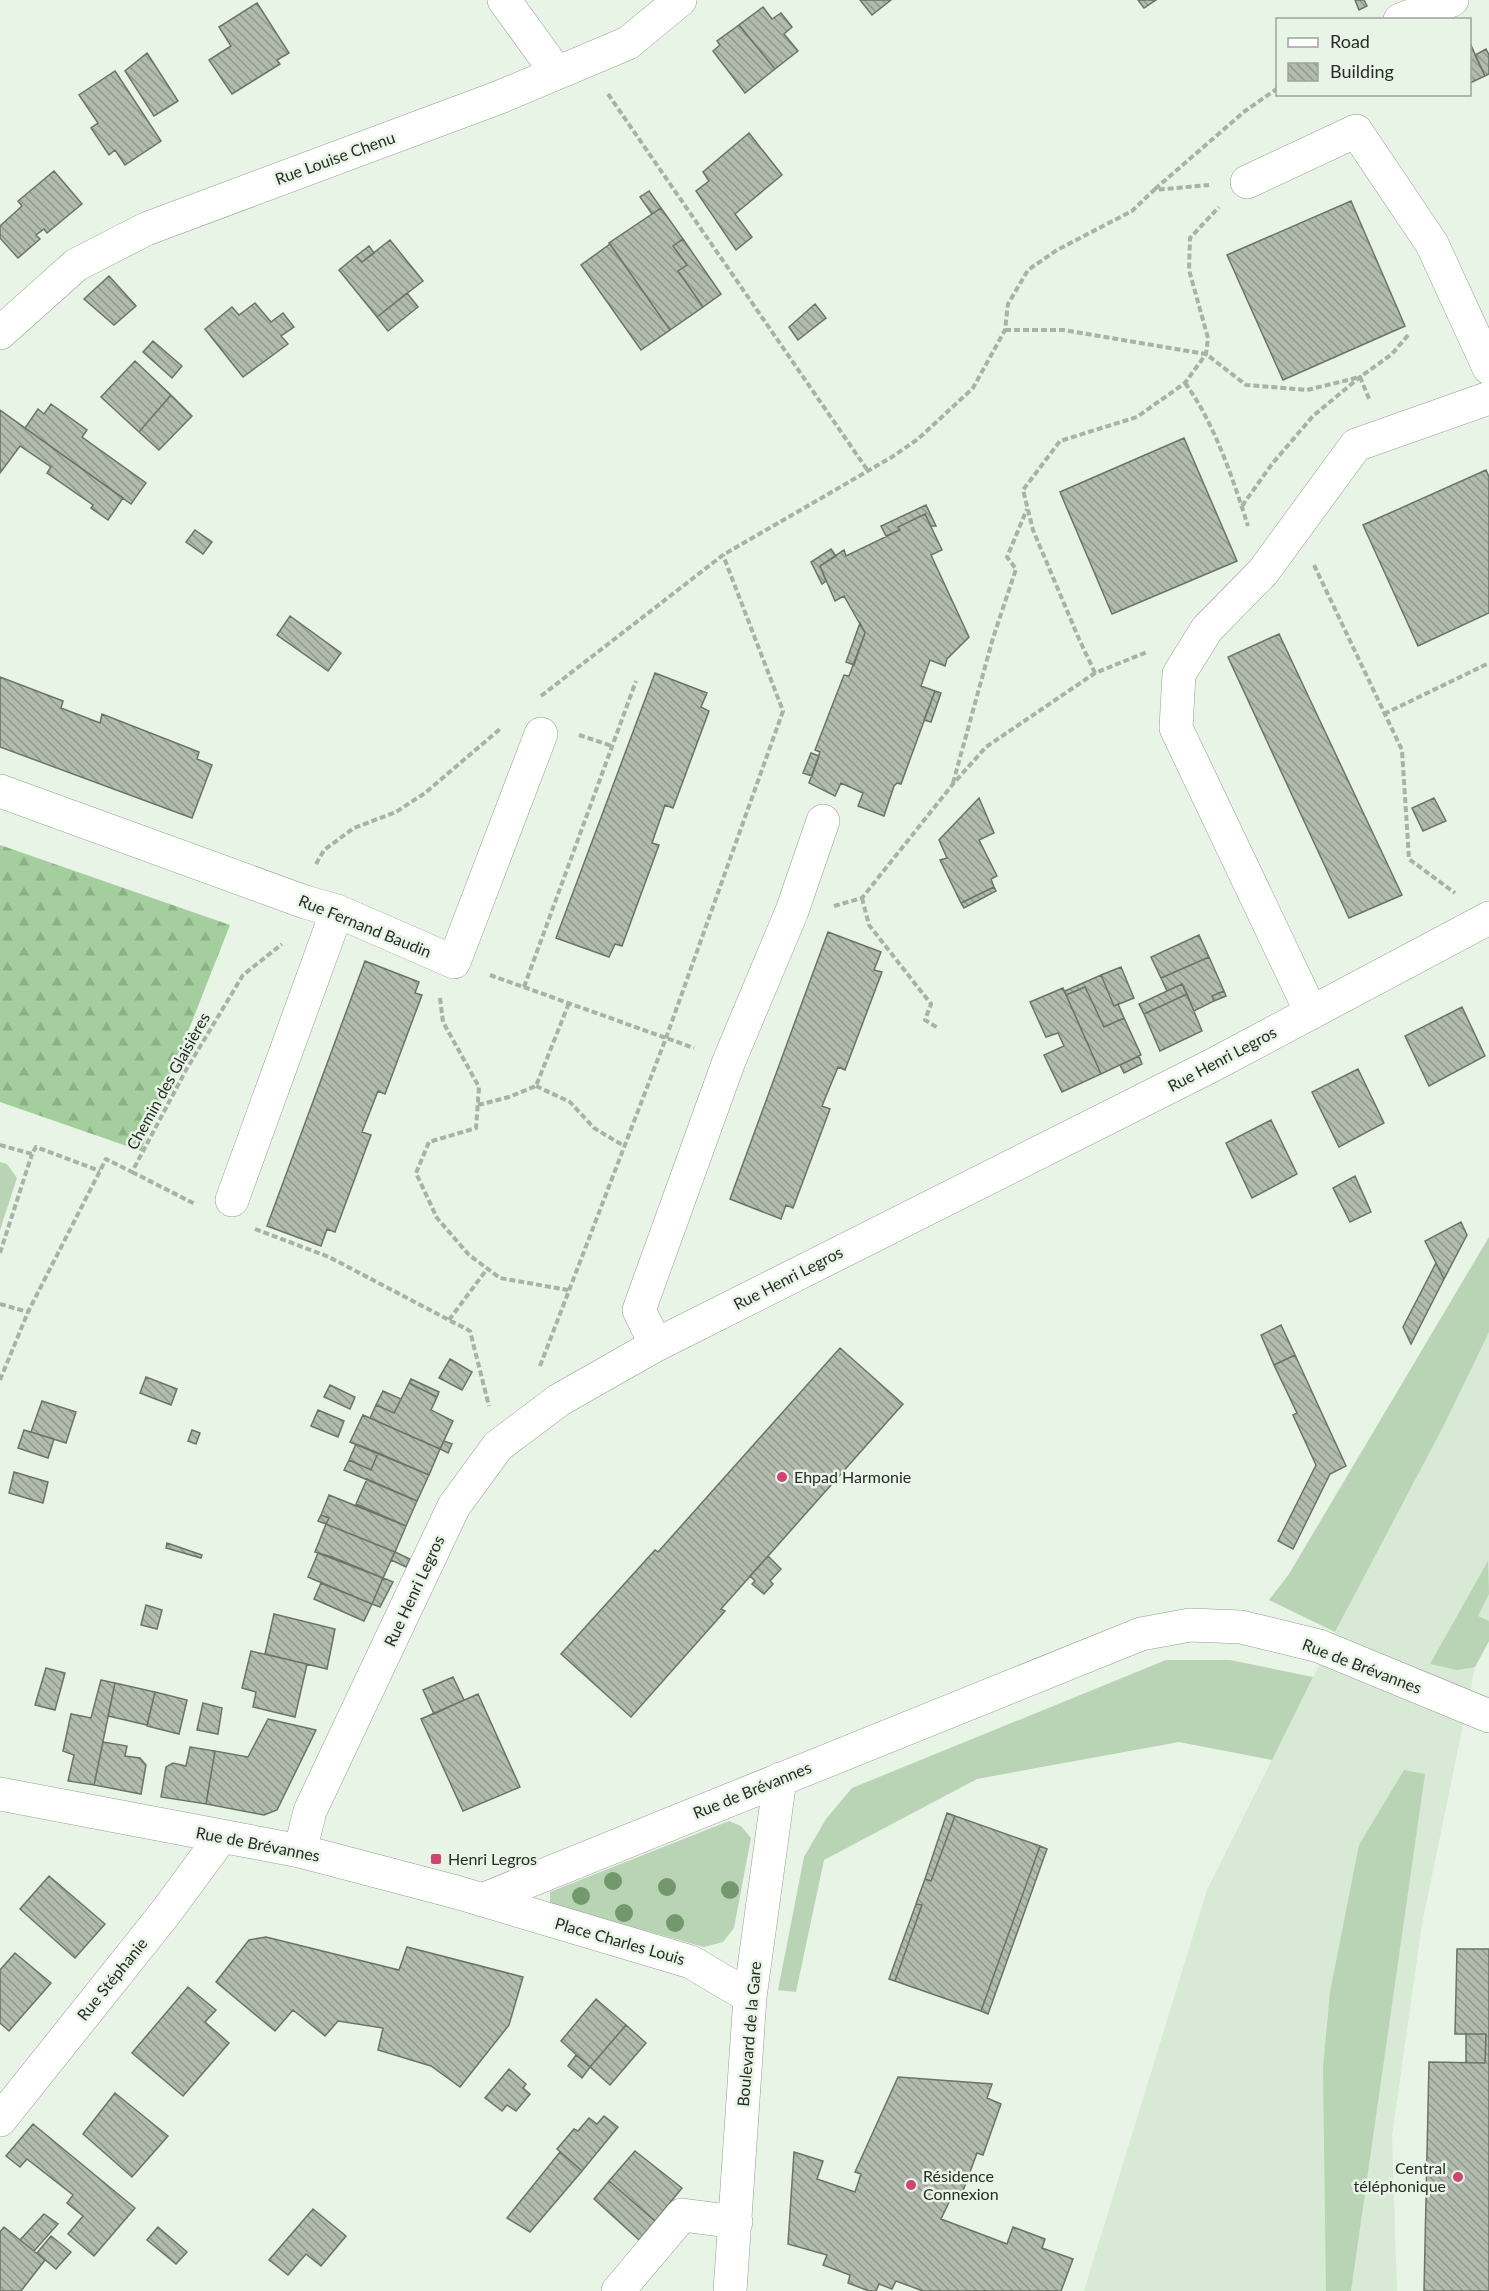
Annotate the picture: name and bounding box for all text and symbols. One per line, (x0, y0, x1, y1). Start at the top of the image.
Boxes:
legend (1276, 18, 1471, 96)
text: Road (1330, 30, 1370, 52)
text: Building (1330, 60, 1394, 82)
street label: Rue Louise Chenu (272, 127, 397, 188)
street label: Rue Fernand Baudin (296, 890, 434, 961)
street label: Chemin des Glaisières (122, 1009, 213, 1153)
street label: Rue Henri Legros (1164, 1022, 1279, 1095)
street label: Rue Henri Legros (730, 1242, 846, 1313)
place label: Ehpad Harmonie (794, 1467, 911, 1486)
marker: Ehpad Harmonie (775, 1470, 789, 1484)
street label: Rue Henri Legros (380, 1532, 448, 1649)
street label: Rue de Brévannes (1300, 1634, 1424, 1697)
street label: Rue de Brévannes (690, 1757, 814, 1822)
street label: Rue de Brévannes (195, 1822, 322, 1865)
place label: Henri Legros (448, 1849, 537, 1868)
marker: Henri Legros (429, 1852, 443, 1866)
street label: Place Charles Louis (553, 1913, 687, 1968)
street label: Rue Stéphanie (73, 1934, 151, 2024)
street label: Boulevard de la Gare (733, 1961, 764, 2107)
place label: Central téléphonique (1354, 2158, 1446, 2195)
place label: Résidence Connexion (923, 2166, 999, 2203)
marker: Central téléphonique (1451, 2170, 1465, 2184)
marker: Résidence Connexion (904, 2178, 918, 2192)

